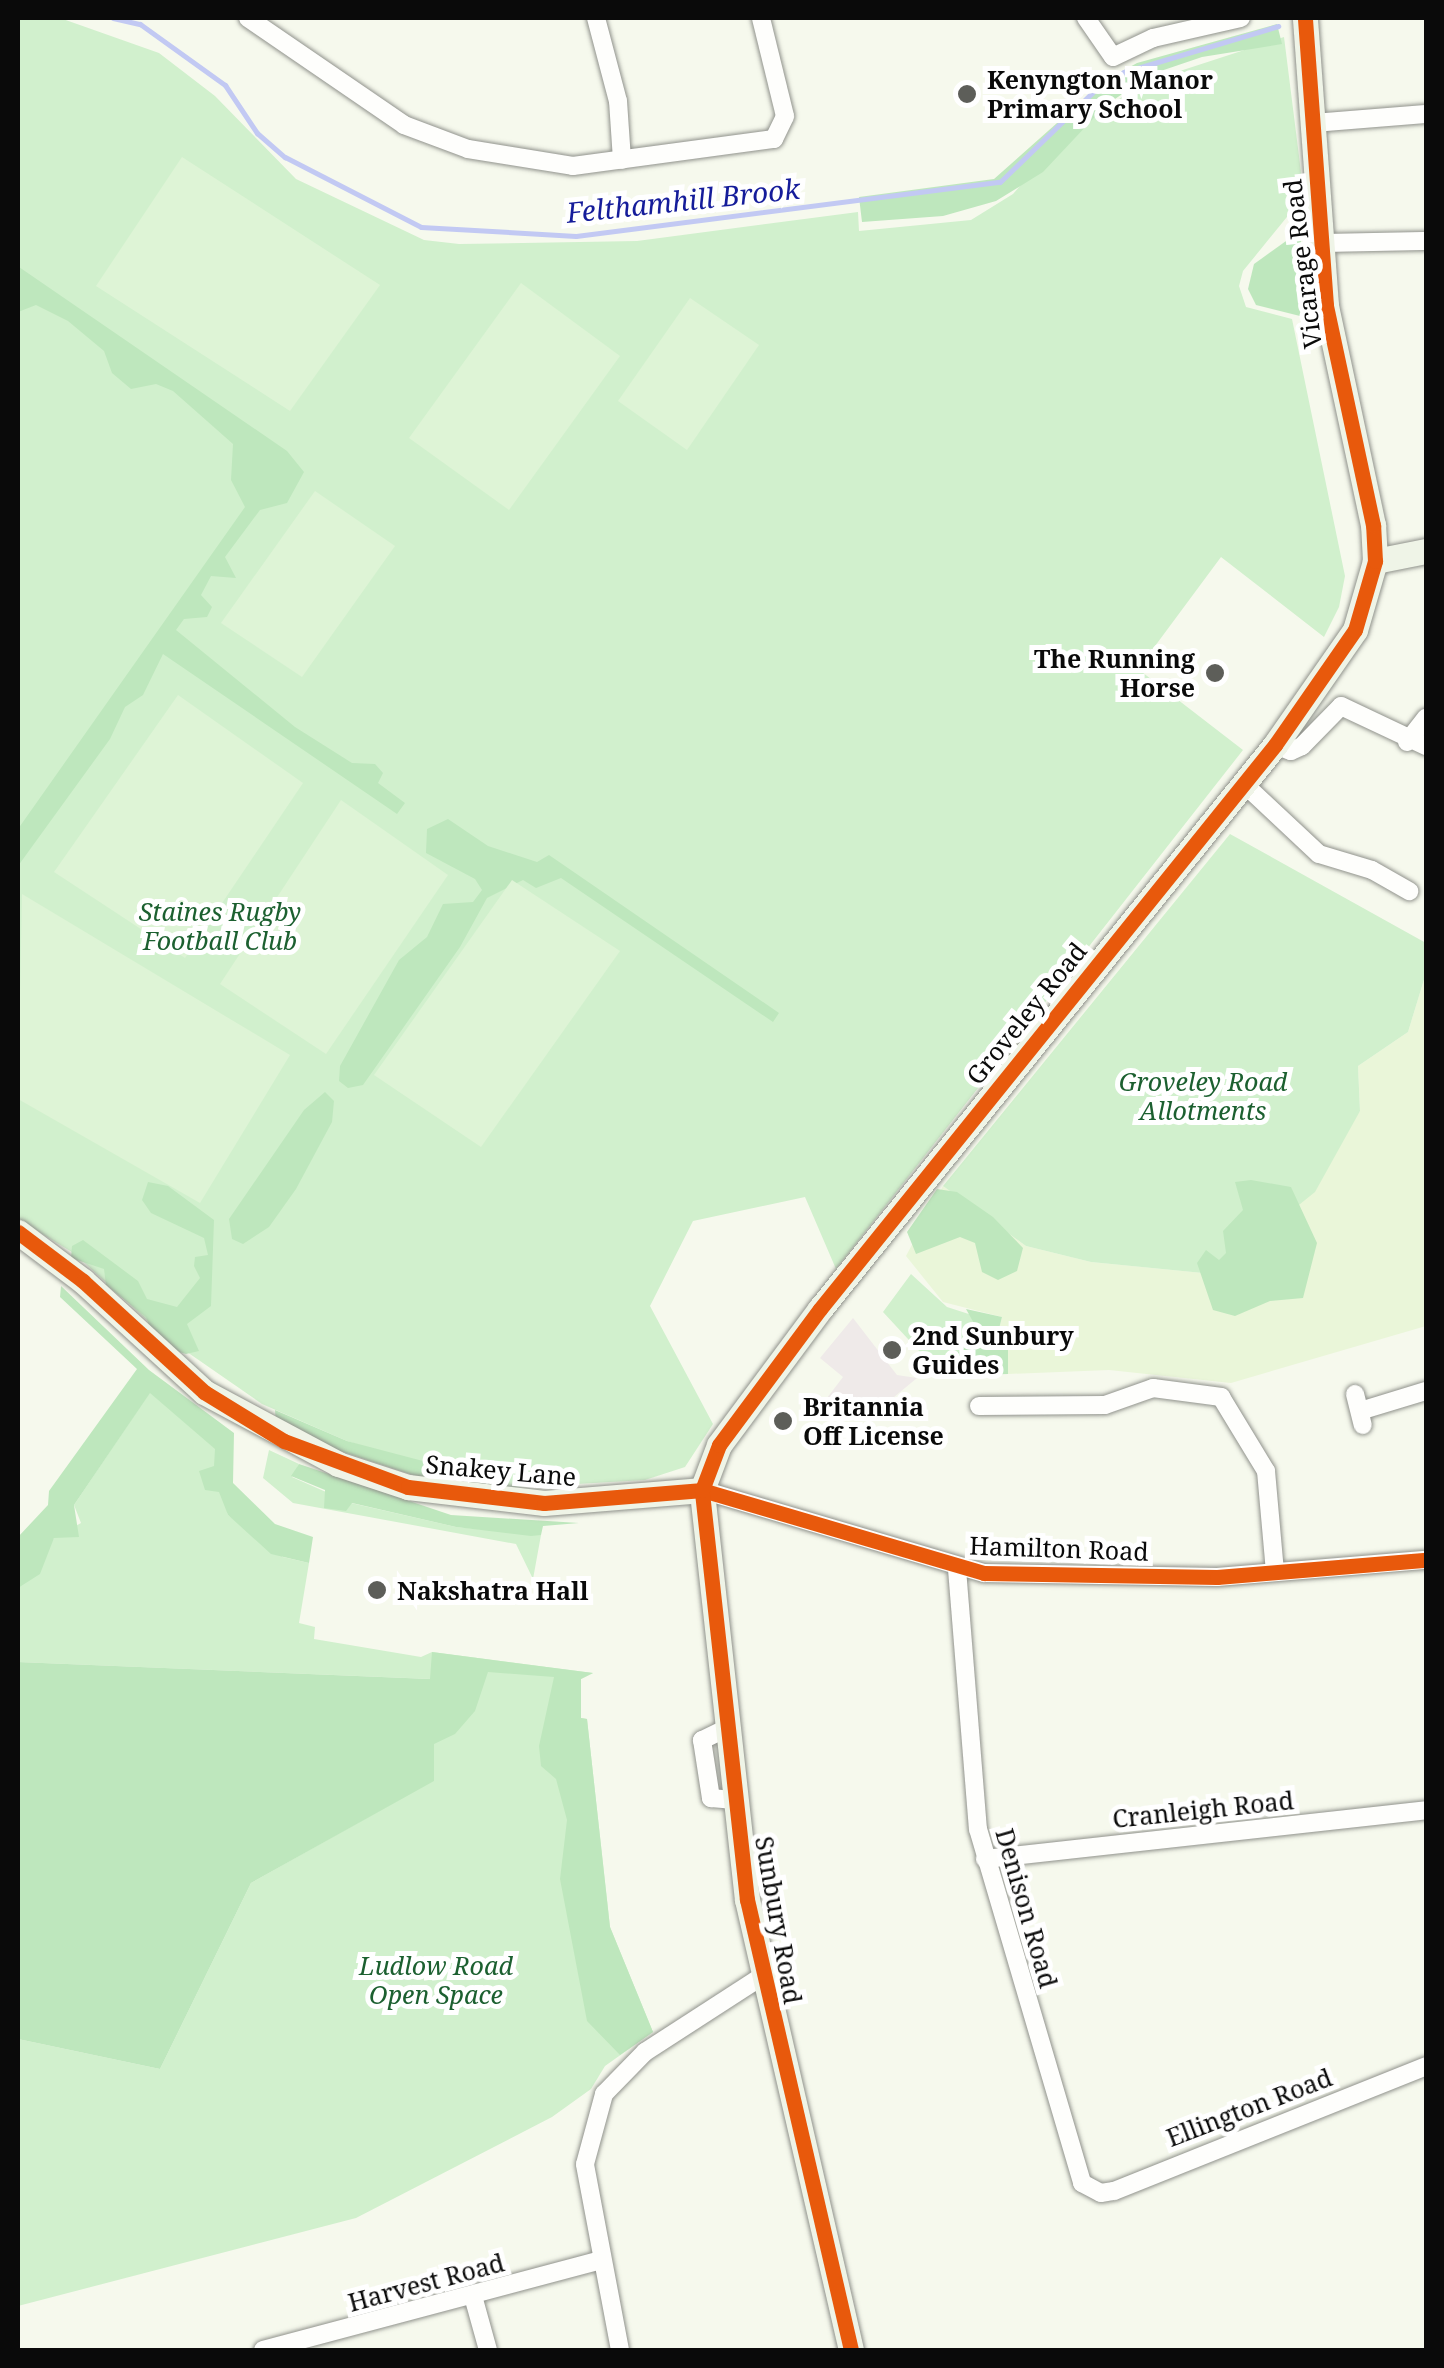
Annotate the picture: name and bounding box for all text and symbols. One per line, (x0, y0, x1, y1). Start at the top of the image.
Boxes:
place label: Kenyngton Manor Primary School (987, 65, 1213, 124)
marker: Kenyngton Manor Primary School (956, 83, 978, 105)
water label: Felthamhill Brook (565, 171, 801, 229)
street label: Vicarage Road (1277, 178, 1327, 350)
place label: The Running Horse (1034, 644, 1195, 703)
marker: The Running Horse (1204, 662, 1226, 684)
park label: Staines Rugby Football Club (139, 897, 301, 956)
street label: Groveley Road (960, 936, 1092, 1090)
park label: Groveley Road Allotments (1119, 1067, 1287, 1126)
place label: 2nd Sunbury Guides (912, 1321, 1074, 1380)
marker: 2nd Sunbury Guides (881, 1339, 903, 1361)
place label: Britannia Off License (803, 1392, 944, 1451)
marker: Britannia Off License (772, 1410, 794, 1432)
street label: Snakey Lane (424, 1448, 578, 1492)
street label: Hamilton Road (969, 1530, 1149, 1566)
place label: Nakshatra Hall (397, 1575, 589, 1605)
marker: Nakshatra Hall (366, 1579, 388, 1601)
street label: Cranleigh Road (1111, 1785, 1295, 1833)
street label: Denison Road (990, 1825, 1064, 1991)
street label: Sunbury Road (750, 1834, 808, 2006)
park label: Ludlow Road Open Space (359, 1951, 513, 2010)
street label: Ellington Road (1162, 2062, 1336, 2152)
street label: Harvest Road (345, 2247, 507, 2317)

